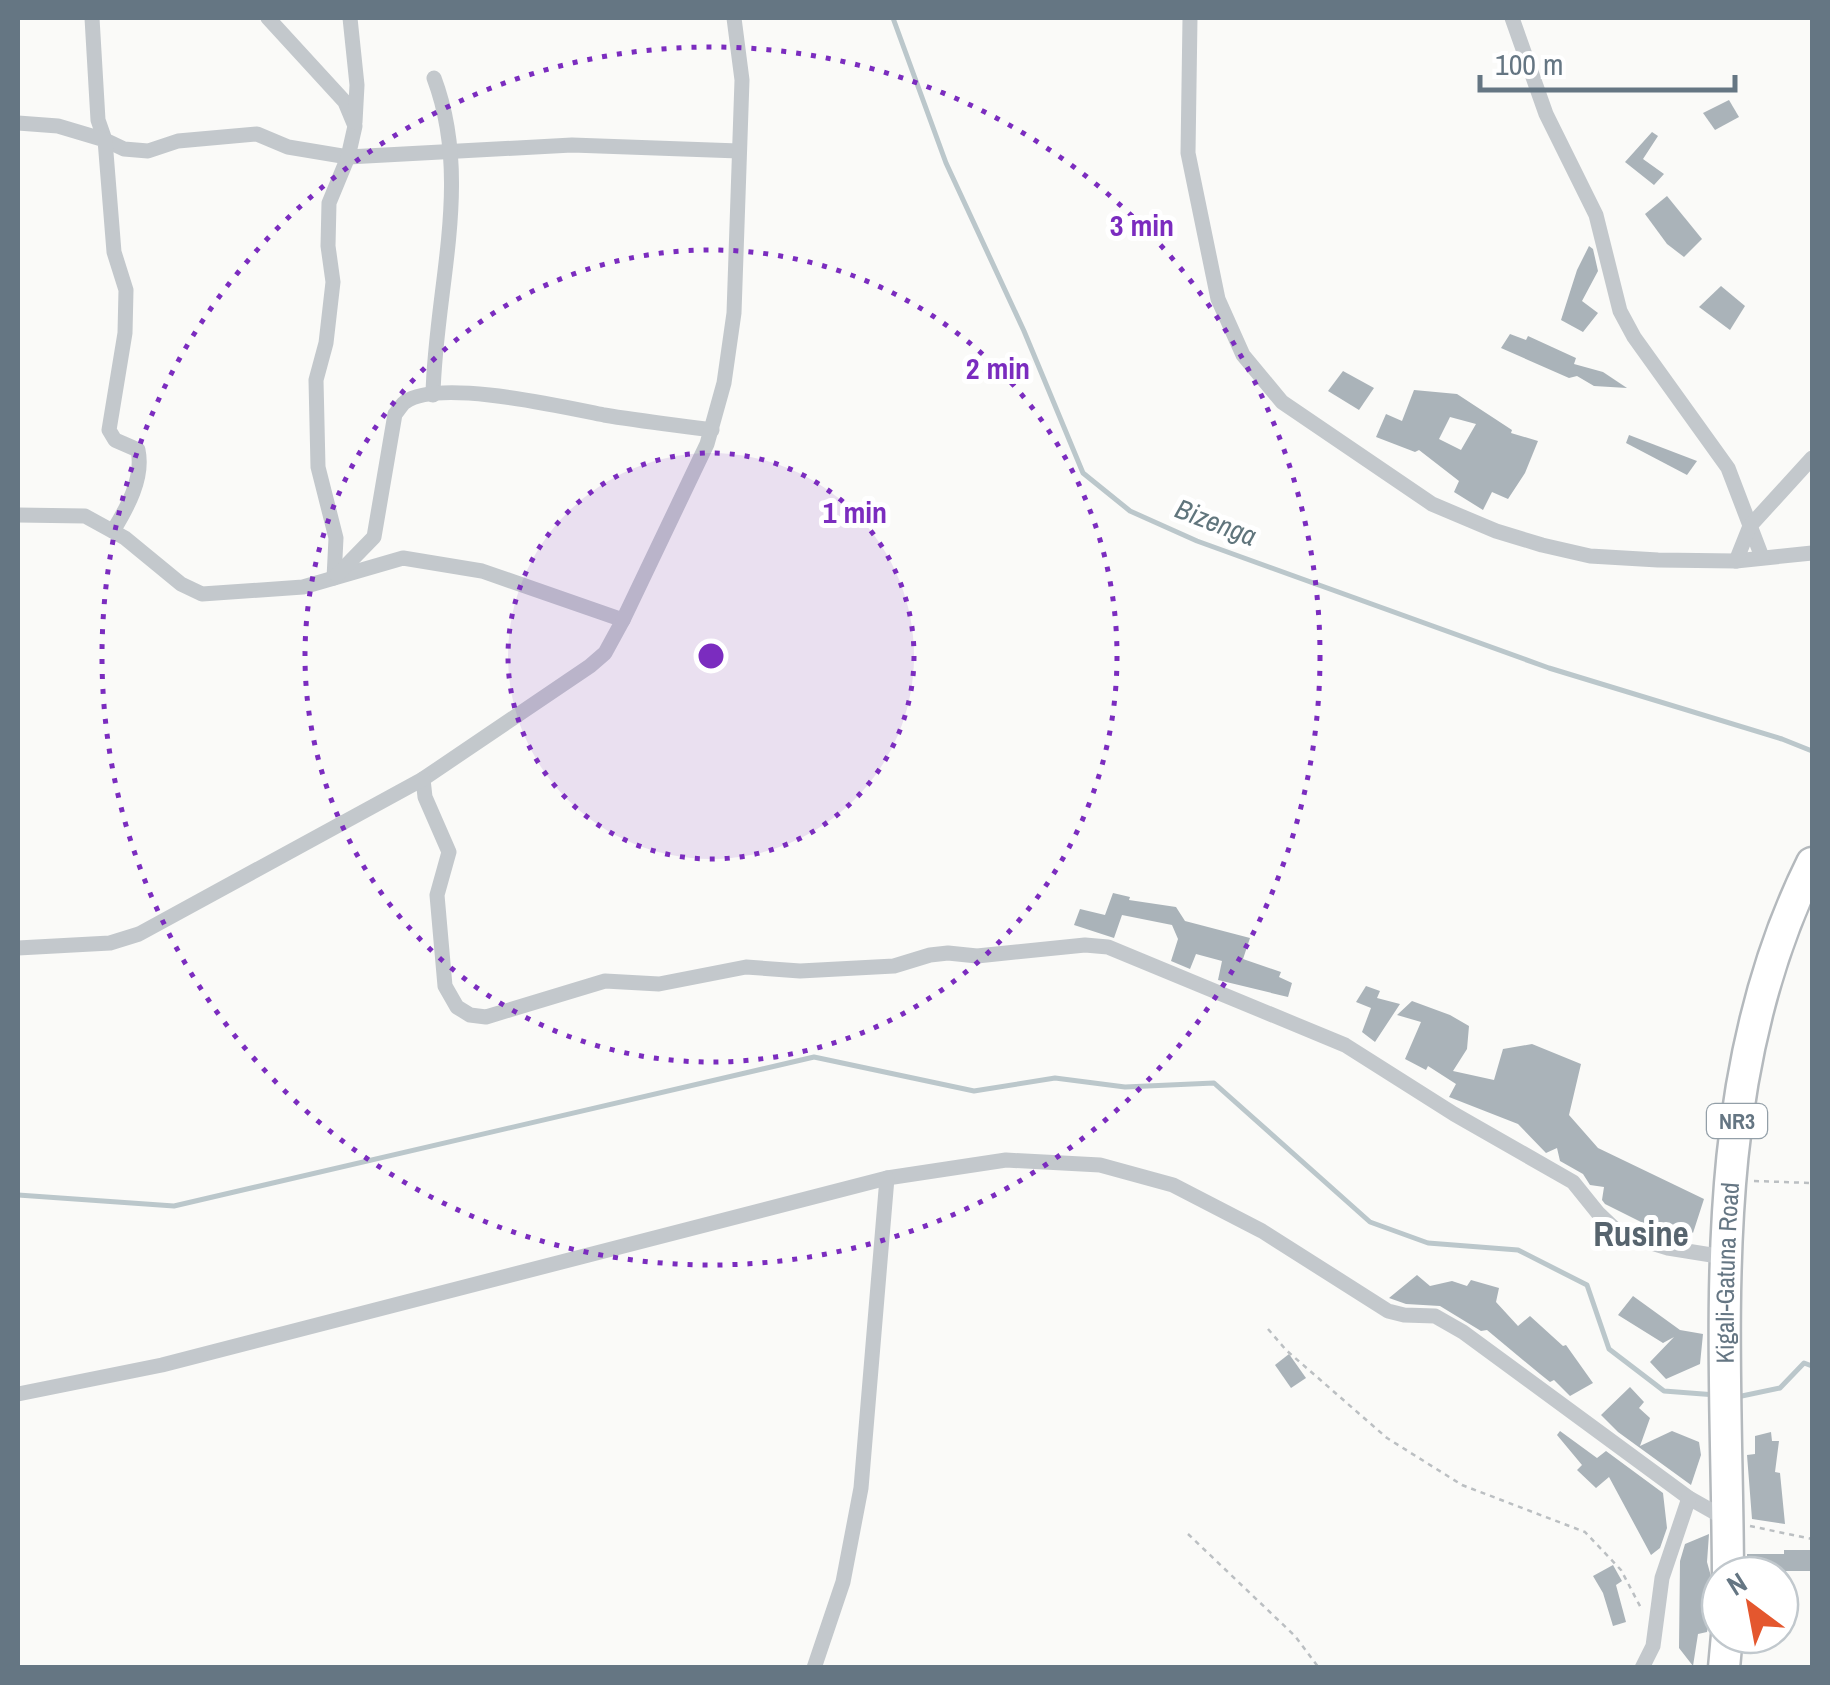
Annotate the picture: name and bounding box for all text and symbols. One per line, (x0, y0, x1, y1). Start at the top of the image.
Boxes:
scale bar (1480, 30, 1735, 92)
text: 100 m (1495, 44, 1563, 84)
text: 3 min (1110, 205, 1174, 245)
text: 2 min (966, 348, 1030, 388)
water label: Bizenga (1170, 489, 1262, 555)
text: 1 min (823, 492, 887, 532)
centre of rings (693, 638, 729, 674)
road number: NR3 (1707, 1104, 1767, 1138)
street label: Kigali-Gatuna Road (1708, 1181, 1747, 1364)
district label: Rusine (1593, 1210, 1689, 1257)
north arrow (1700, 1555, 1800, 1655)
text: N (1720, 1563, 1754, 1604)

